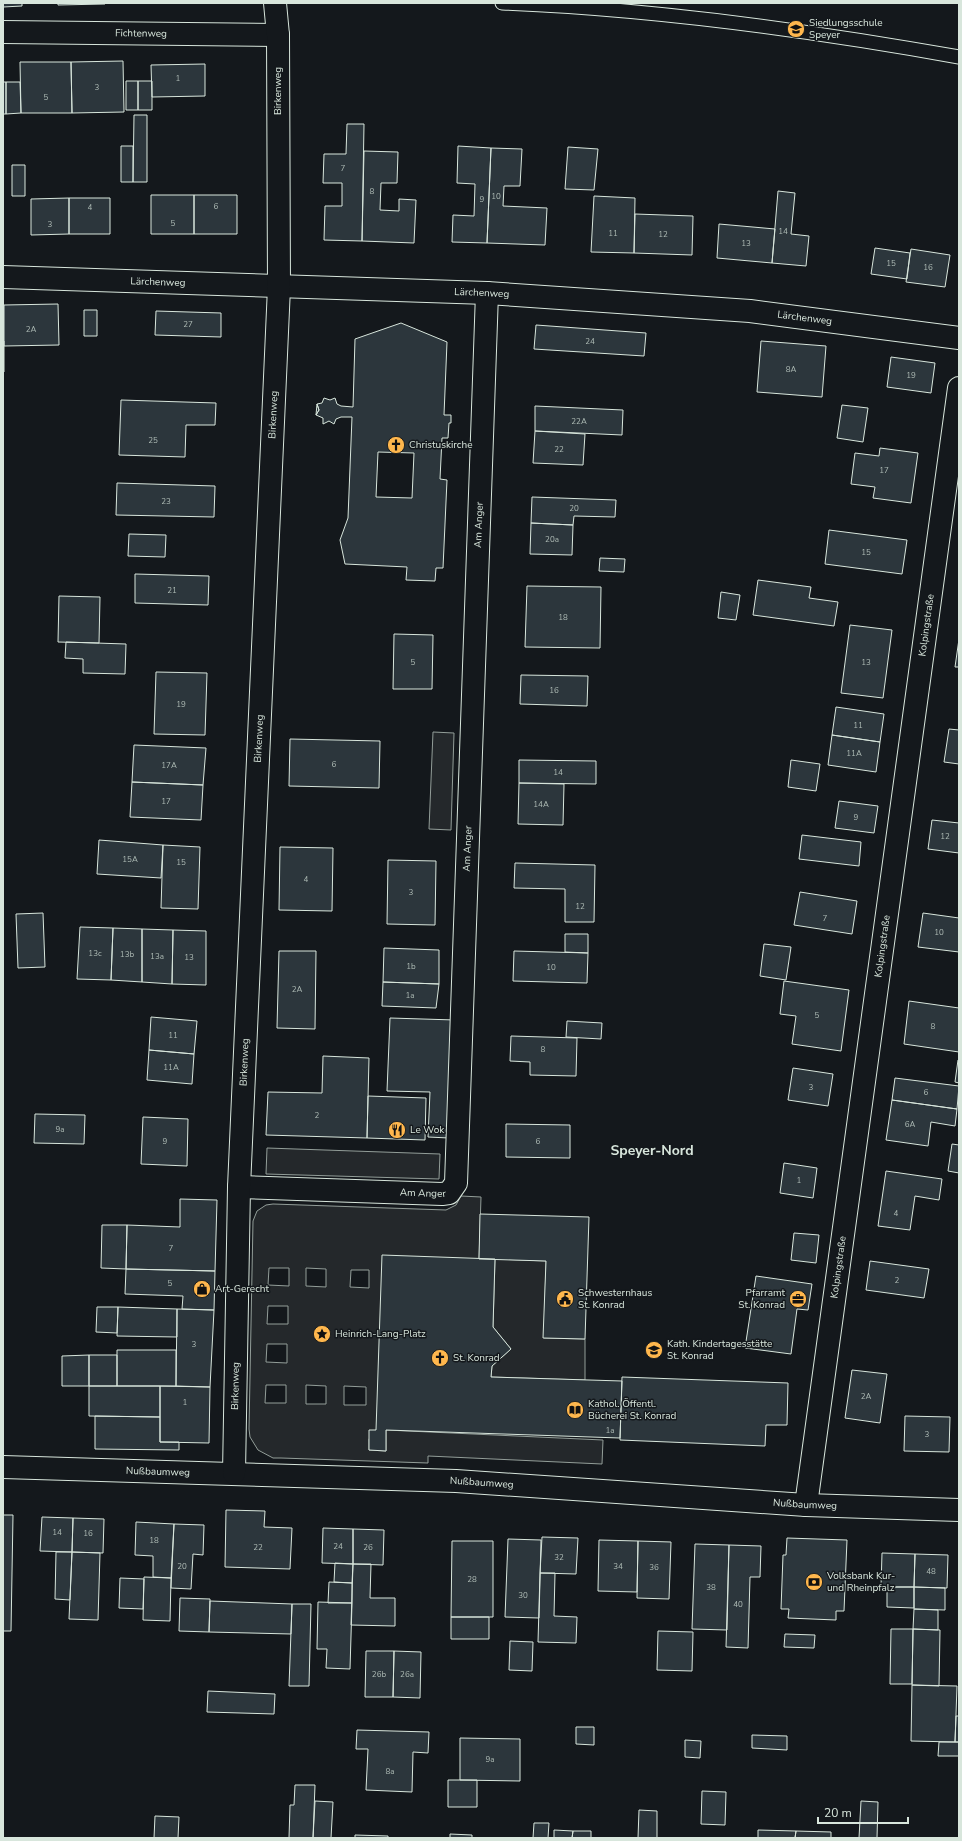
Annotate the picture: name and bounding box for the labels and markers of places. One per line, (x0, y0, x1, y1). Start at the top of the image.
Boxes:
place label: Siedlungsschule Speyer (809, 16, 883, 42)
school or university icon: Siedlungsschule Speyer (786, 19, 806, 39)
church icon: Christuskirche (386, 435, 406, 455)
place label: Christuskirche (409, 438, 472, 452)
restaurant icon: Le Wok (387, 1120, 407, 1140)
place label: Le Wok (410, 1123, 445, 1137)
shop icon: Art-Gerecht (192, 1279, 212, 1299)
place label: Art-Gerecht (215, 1282, 269, 1296)
place label: Schwesternhaus St. Konrad (578, 1286, 652, 1312)
place label: Pfarramt St. Konrad (738, 1286, 785, 1312)
public building icon: Schwesternhaus St. Konrad (555, 1289, 575, 1309)
office icon: Pfarramt St. Konrad (788, 1289, 808, 1309)
place icon: Heinrich-Lang-Platz (312, 1324, 332, 1344)
place label: Heinrich-Lang-Platz (335, 1327, 426, 1341)
place label: Kath. Kindertagesstätte St. Konrad (667, 1337, 772, 1363)
school or university icon: Kath. Kindertagesstätte St. Konrad (644, 1340, 664, 1360)
church icon: St. Konrad (430, 1348, 450, 1368)
place label: St. Konrad (453, 1351, 500, 1365)
place label: Kathol. Öffentl. Bücherei St. Konrad (588, 1397, 677, 1423)
library icon: Kathol. Öffentl. Bücherei St. Konrad (565, 1400, 585, 1420)
place label: Volksbank Kur- und Rheinpfalz (826, 1569, 895, 1595)
bank icon: Volksbank Kur- und Rheinpfalz (804, 1572, 824, 1592)

